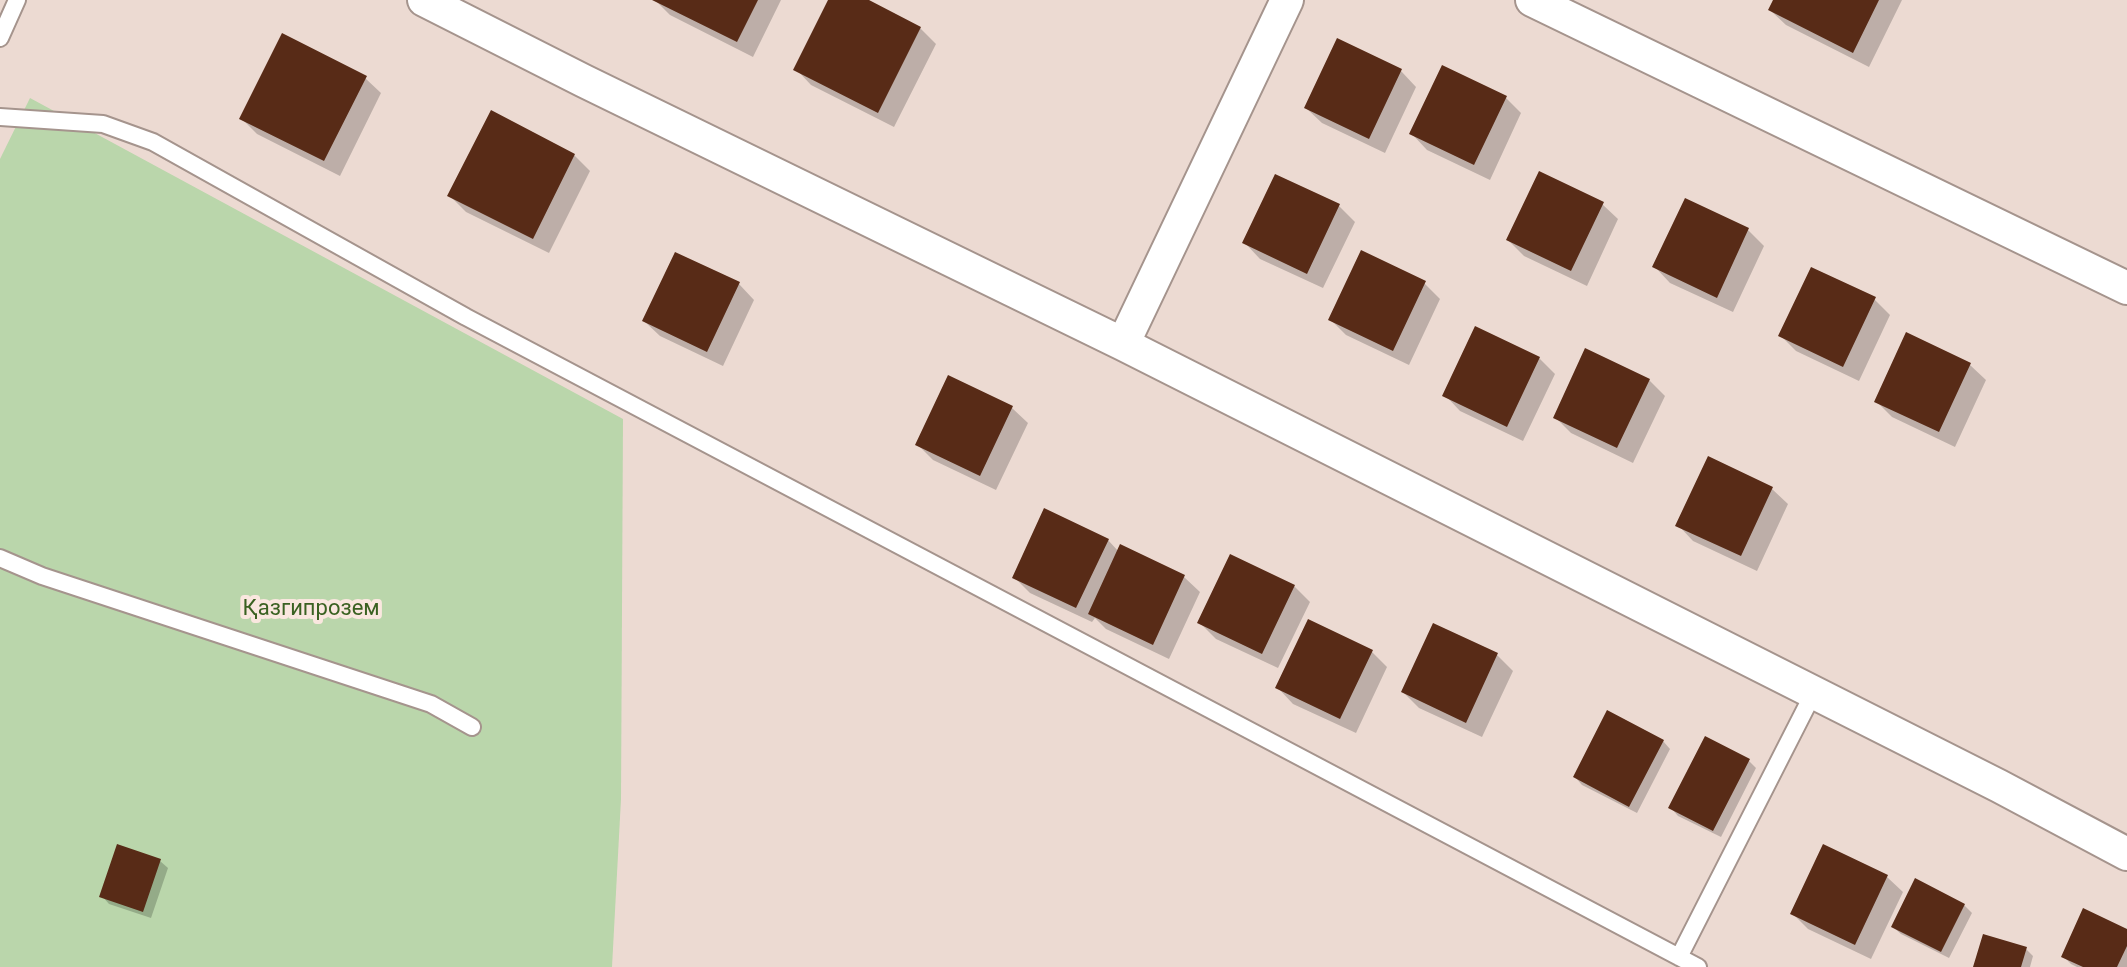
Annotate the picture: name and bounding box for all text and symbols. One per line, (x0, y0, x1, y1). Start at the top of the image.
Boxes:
park label: Қазгипрозем (242, 596, 380, 622)

